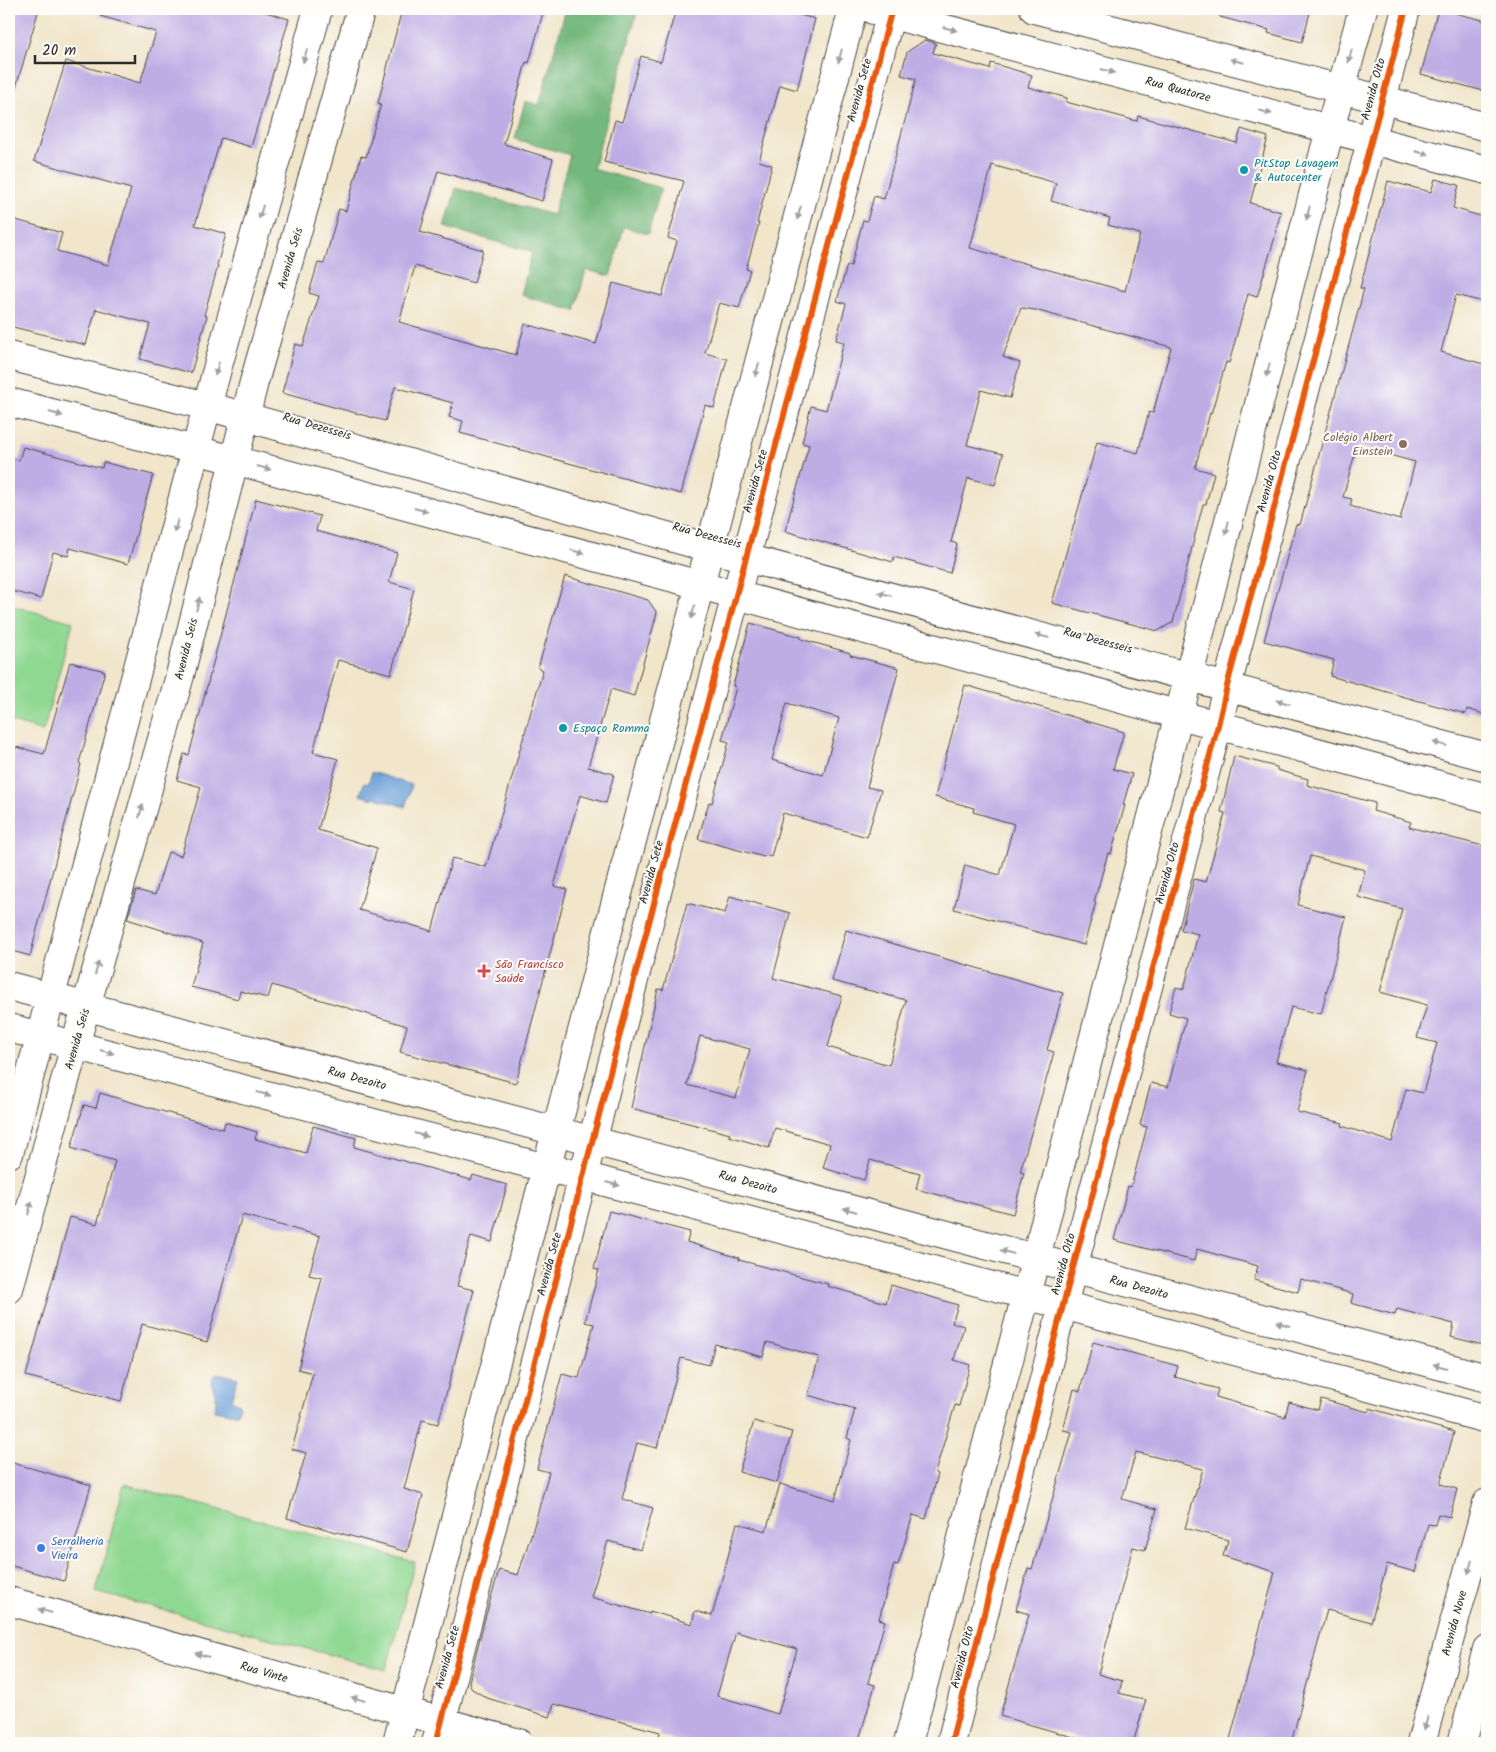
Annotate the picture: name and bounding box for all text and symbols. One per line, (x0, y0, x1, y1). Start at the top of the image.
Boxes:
one-way arrow (943, 26, 958, 34)
scale bar (35, 32, 135, 64)
text: 20 m (42, 39, 76, 63)
one-way arrow (301, 48, 309, 63)
one-way arrow (836, 48, 844, 63)
one-way arrow (1346, 48, 1354, 63)
street label: Avenida Sete (842, 56, 877, 124)
street label: Avenida Oito (1356, 56, 1391, 122)
one-way arrow (1230, 57, 1245, 65)
one-way arrow (1100, 67, 1115, 75)
street label: Rua Quatorze (1143, 72, 1213, 107)
one-way arrow (1257, 108, 1272, 116)
one-way arrow (1414, 149, 1429, 157)
place label: PitStop Lavagem & Autocenter (1254, 154, 1339, 187)
marker: PitStop Lavagem & Autocenter (1238, 164, 1250, 176)
one-way arrow (257, 205, 265, 220)
one-way arrow (794, 205, 802, 220)
one-way arrow (1304, 205, 1312, 220)
street label: Avenida Seis (273, 225, 308, 291)
one-way arrow (213, 361, 221, 376)
one-way arrow (752, 362, 760, 377)
one-way arrow (1264, 363, 1272, 378)
street label: Rua Dezesseis (280, 408, 353, 445)
one-way arrow (48, 410, 63, 418)
place label: Colégio Albert Einstein (1323, 428, 1393, 461)
marker: Colégio Albert Einstein (1397, 438, 1409, 450)
street label: Avenida Sete (738, 447, 773, 515)
street label: Avenida Oito (1252, 448, 1287, 514)
one-way arrow (257, 464, 272, 472)
one-way arrow (413, 506, 429, 514)
street label: Rua Dezesseis (670, 517, 743, 554)
one-way arrow (172, 518, 180, 533)
one-way arrow (1223, 520, 1231, 535)
one-way arrow (570, 548, 586, 556)
one-way arrow (877, 590, 893, 598)
one-way arrow (194, 596, 202, 611)
one-way arrow (689, 604, 697, 619)
street label: Avenida Seis (170, 616, 203, 682)
street label: Rua Dezesseis (1061, 622, 1134, 659)
one-way arrow (1034, 632, 1049, 640)
one-way arrow (1276, 697, 1291, 705)
place label: Espaço Romma (573, 719, 650, 738)
marker: Espaço Romma (557, 722, 569, 734)
one-way arrow (1433, 740, 1448, 748)
one-way arrow (138, 804, 146, 819)
street label: Avenida Sete (634, 838, 669, 906)
street label: Avenida Oito (1150, 840, 1185, 906)
place label: São Francisco Saúde (495, 955, 564, 988)
one-way arrow (93, 960, 101, 975)
marker: São Francisco Saúde (477, 964, 491, 978)
street label: Avenida Seis (60, 1006, 95, 1072)
one-way arrow (99, 1049, 114, 1057)
street label: Rua Dezoito (325, 1062, 388, 1095)
one-way arrow (257, 1090, 272, 1098)
one-way arrow (414, 1132, 429, 1140)
street label: Rua Dezoito (716, 1166, 779, 1199)
one-way arrow (605, 1180, 620, 1188)
one-way arrow (26, 1201, 34, 1216)
one-way arrow (843, 1206, 858, 1214)
street label: Avenida Sete (532, 1230, 567, 1298)
street label: Avenida Oito (1046, 1231, 1081, 1297)
one-way arrow (1000, 1247, 1015, 1255)
street label: Rua Dezoito (1107, 1271, 1170, 1304)
one-way arrow (1275, 1320, 1290, 1328)
one-way arrow (1433, 1362, 1448, 1370)
place label: Serralheria Vieira (51, 1532, 104, 1565)
marker: Serralheria Vieira (35, 1542, 47, 1554)
one-way arrow (1465, 1559, 1473, 1574)
street label: Avenida Nove (1437, 1588, 1473, 1658)
one-way arrow (38, 1607, 53, 1615)
street label: Avenida Sete (430, 1623, 465, 1691)
street label: Avenida Oito (946, 1624, 979, 1690)
one-way arrow (194, 1651, 209, 1659)
street label: Rua Vinte (238, 1657, 291, 1689)
one-way arrow (351, 1694, 366, 1702)
one-way arrow (1422, 1716, 1430, 1731)

